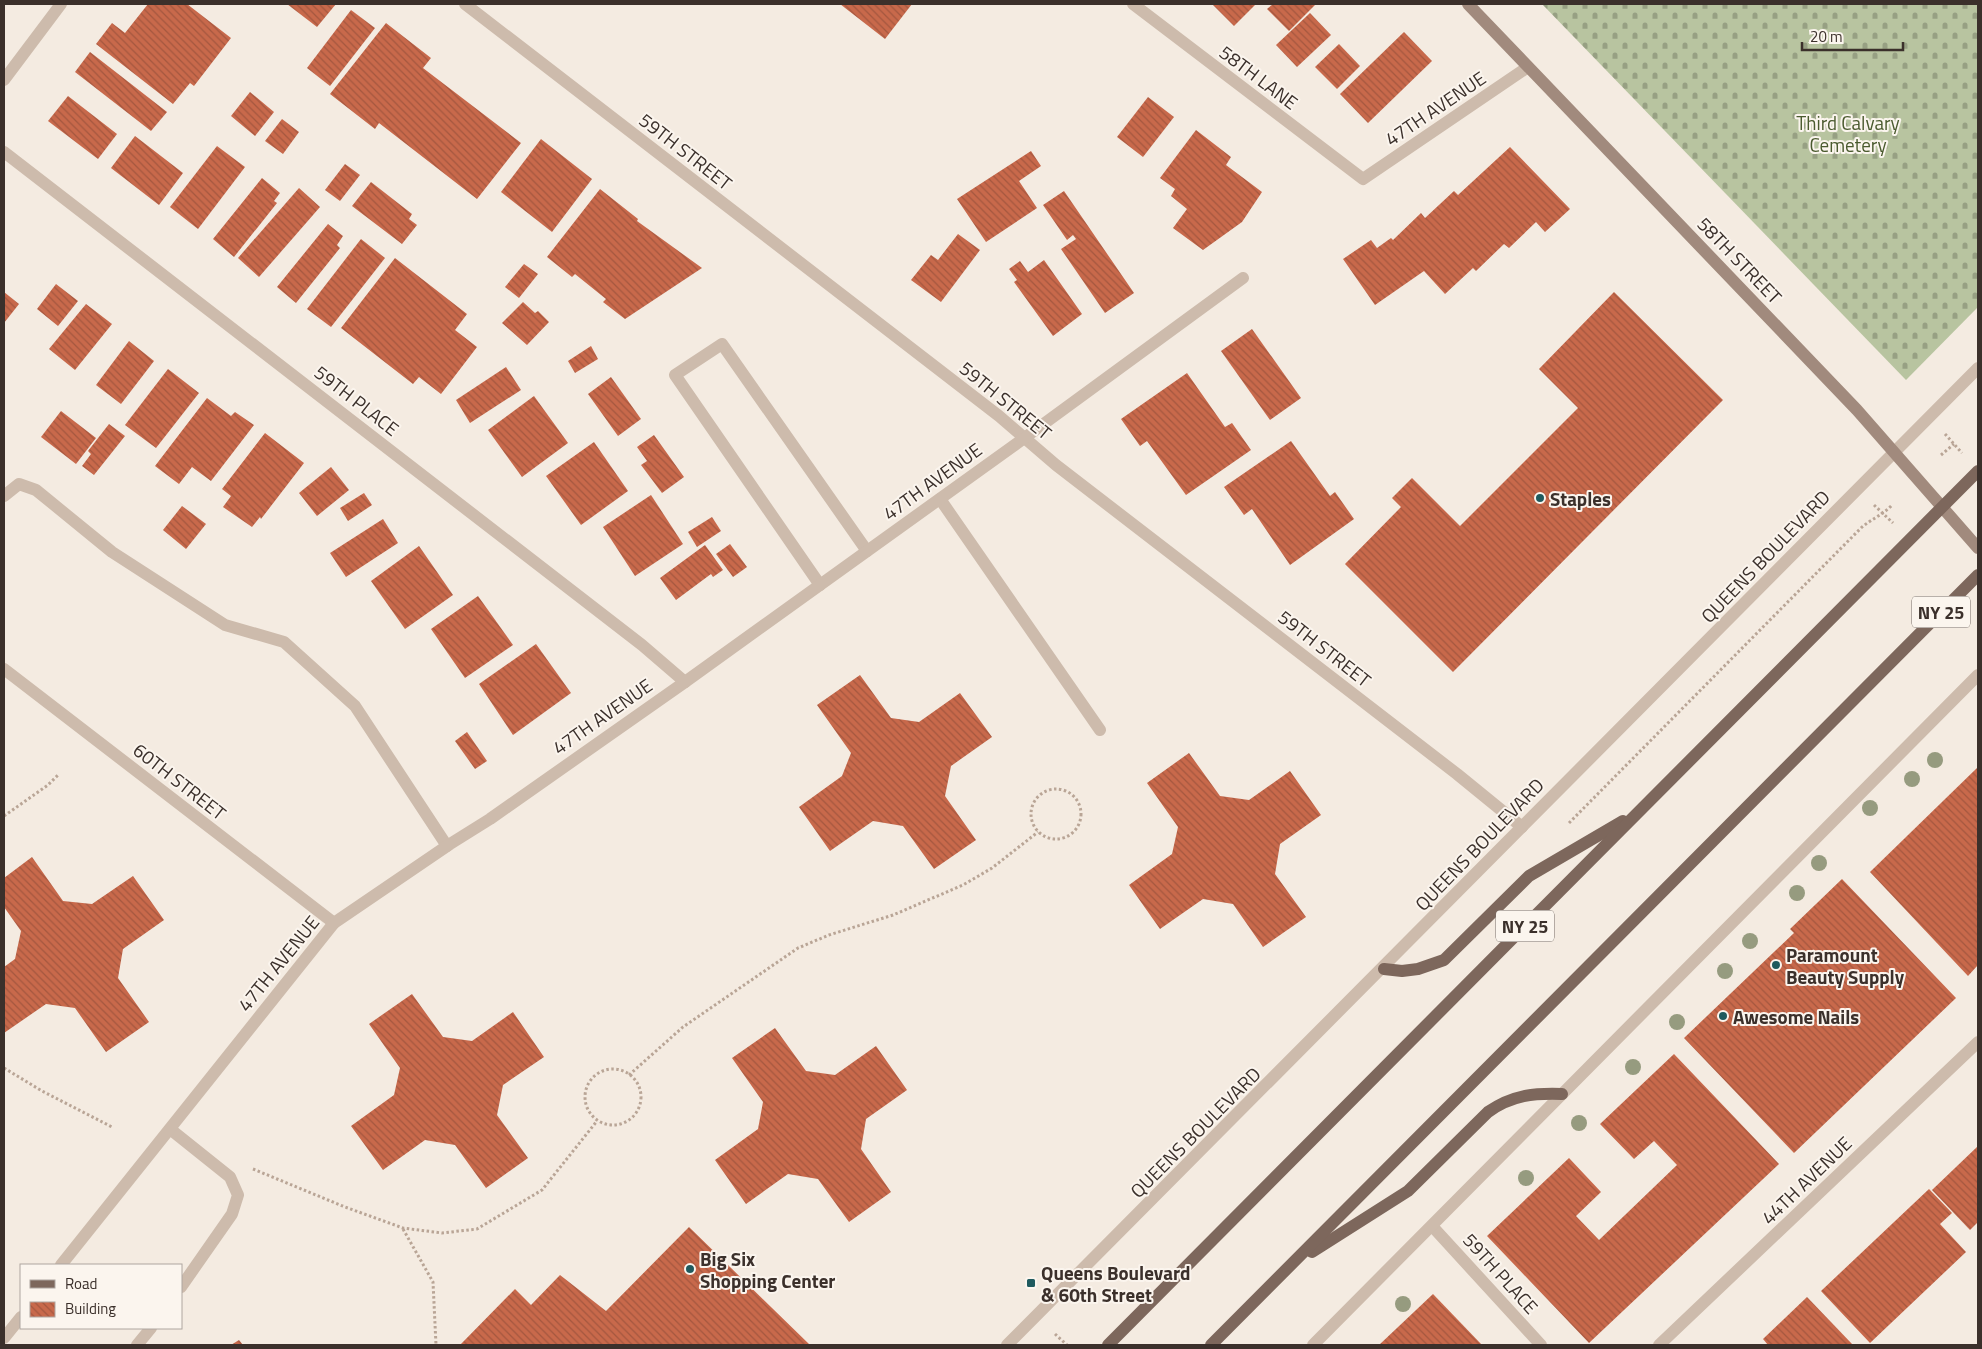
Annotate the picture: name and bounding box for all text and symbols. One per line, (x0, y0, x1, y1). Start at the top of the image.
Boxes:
scale bar (1802, 20, 1903, 52)
text: 20 m (1810, 25, 1843, 48)
street label: 58TH LANE (1214, 38, 1304, 116)
street label: 47TH AVENUE (1379, 63, 1491, 153)
street label: 59TH STREET (633, 105, 739, 197)
park label: Third Calvary Cemetery (1796, 108, 1900, 159)
street label: 58TH STREET (1691, 210, 1789, 310)
street label: 59TH STREET (954, 354, 1058, 446)
street label: 59TH PLACE (308, 358, 406, 442)
street label: 47TH AVENUE (876, 435, 988, 527)
street label: QUEENS BOULEVARD (1694, 483, 1836, 629)
place label: Staples (1550, 484, 1611, 513)
marker: Staples (1534, 492, 1546, 504)
road number: NY 25 (1912, 596, 1970, 628)
street label: 59TH STREET (1272, 602, 1378, 694)
street label: 47TH AVENUE (546, 671, 658, 761)
street label: 60TH STREET (127, 735, 233, 827)
street label: QUEENS BOULEVARD (1408, 771, 1550, 917)
street label: 47TH AVENUE (230, 909, 326, 1017)
road number: NY 25 (1496, 910, 1554, 941)
place label: Paramount Beauty Supply (1786, 940, 1905, 991)
marker: Paramount Beauty Supply (1770, 959, 1782, 971)
place label: Awesome Nails (1733, 1002, 1859, 1031)
marker: Awesome Nails (1717, 1010, 1729, 1022)
street label: QUEENS BOULEVARD (1123, 1060, 1267, 1204)
street label: 44TH AVENUE (1754, 1129, 1858, 1231)
street label: 59TH PLACE (1457, 1226, 1545, 1320)
place label: Big Six Shopping Center (700, 1244, 835, 1295)
place label: Queens Boulevard & 60th Street (1041, 1258, 1190, 1309)
marker: Big Six Shopping Center (684, 1263, 696, 1275)
legend (20, 1264, 182, 1329)
text: Road (65, 1272, 97, 1295)
marker: Queens Boulevard & 60th Street (1025, 1277, 1037, 1289)
text: Building (65, 1297, 116, 1320)

